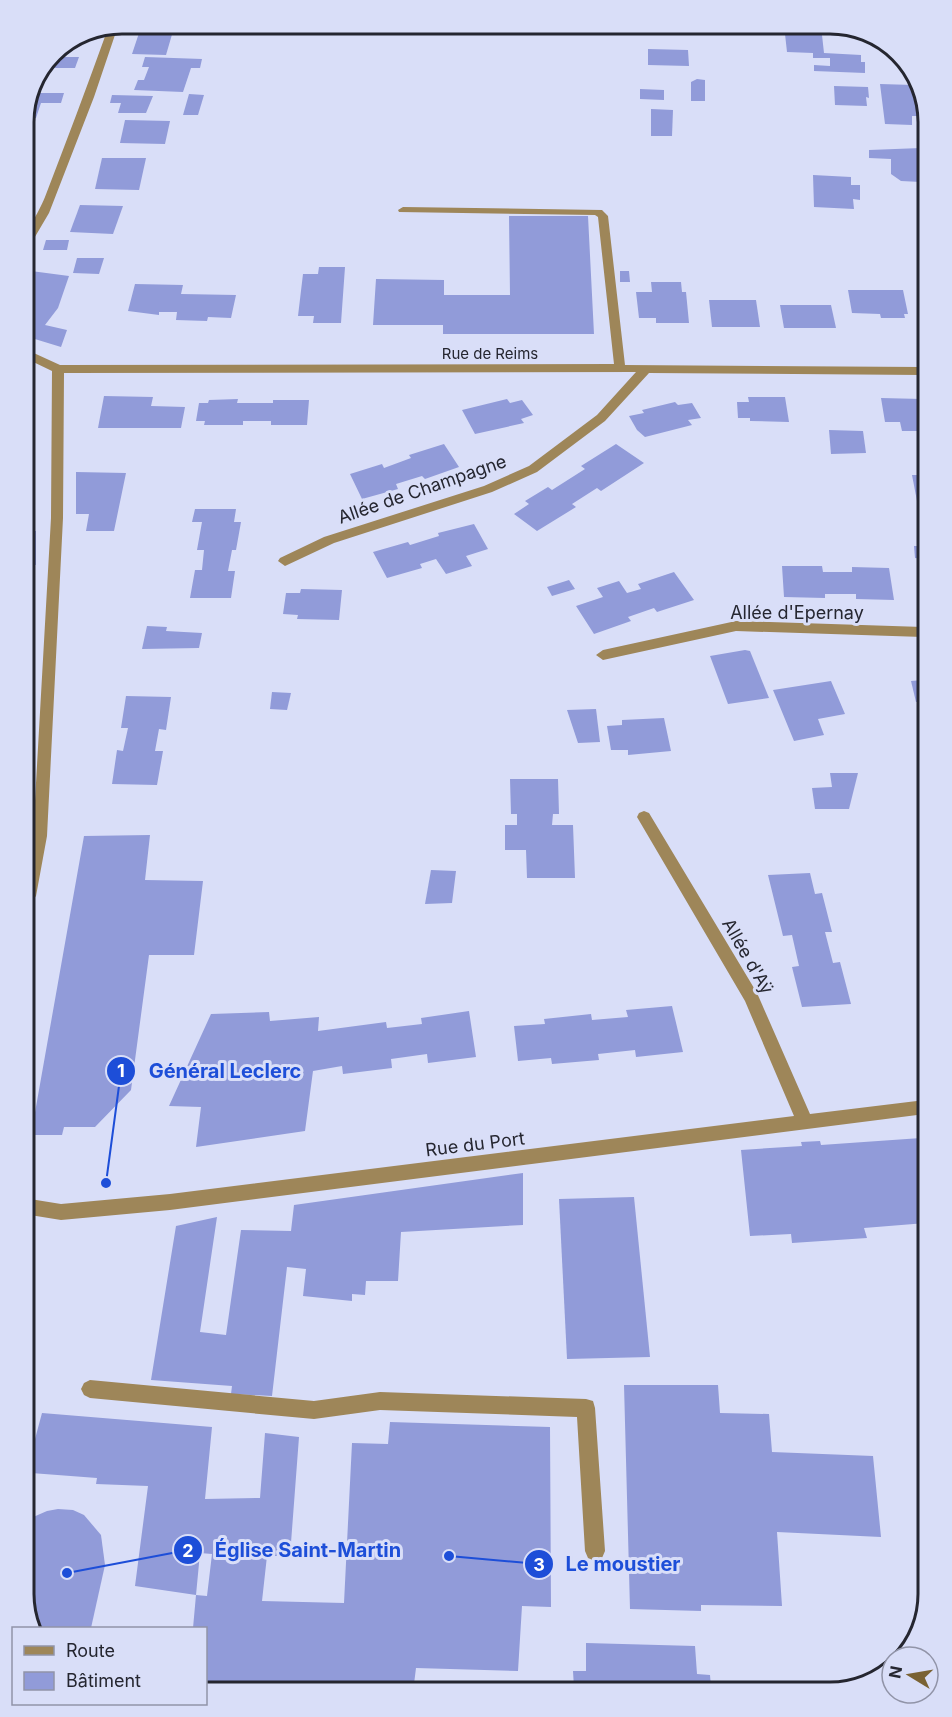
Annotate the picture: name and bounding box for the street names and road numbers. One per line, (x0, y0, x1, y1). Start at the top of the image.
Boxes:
street label: Rue de Reims (442, 344, 538, 363)
street label: Allée de Champagne (335, 450, 509, 528)
street label: Allée d'Epernay (730, 602, 864, 623)
street label: Allée d'Aÿ (718, 915, 778, 997)
street label: Rue du Port (424, 1127, 526, 1160)

